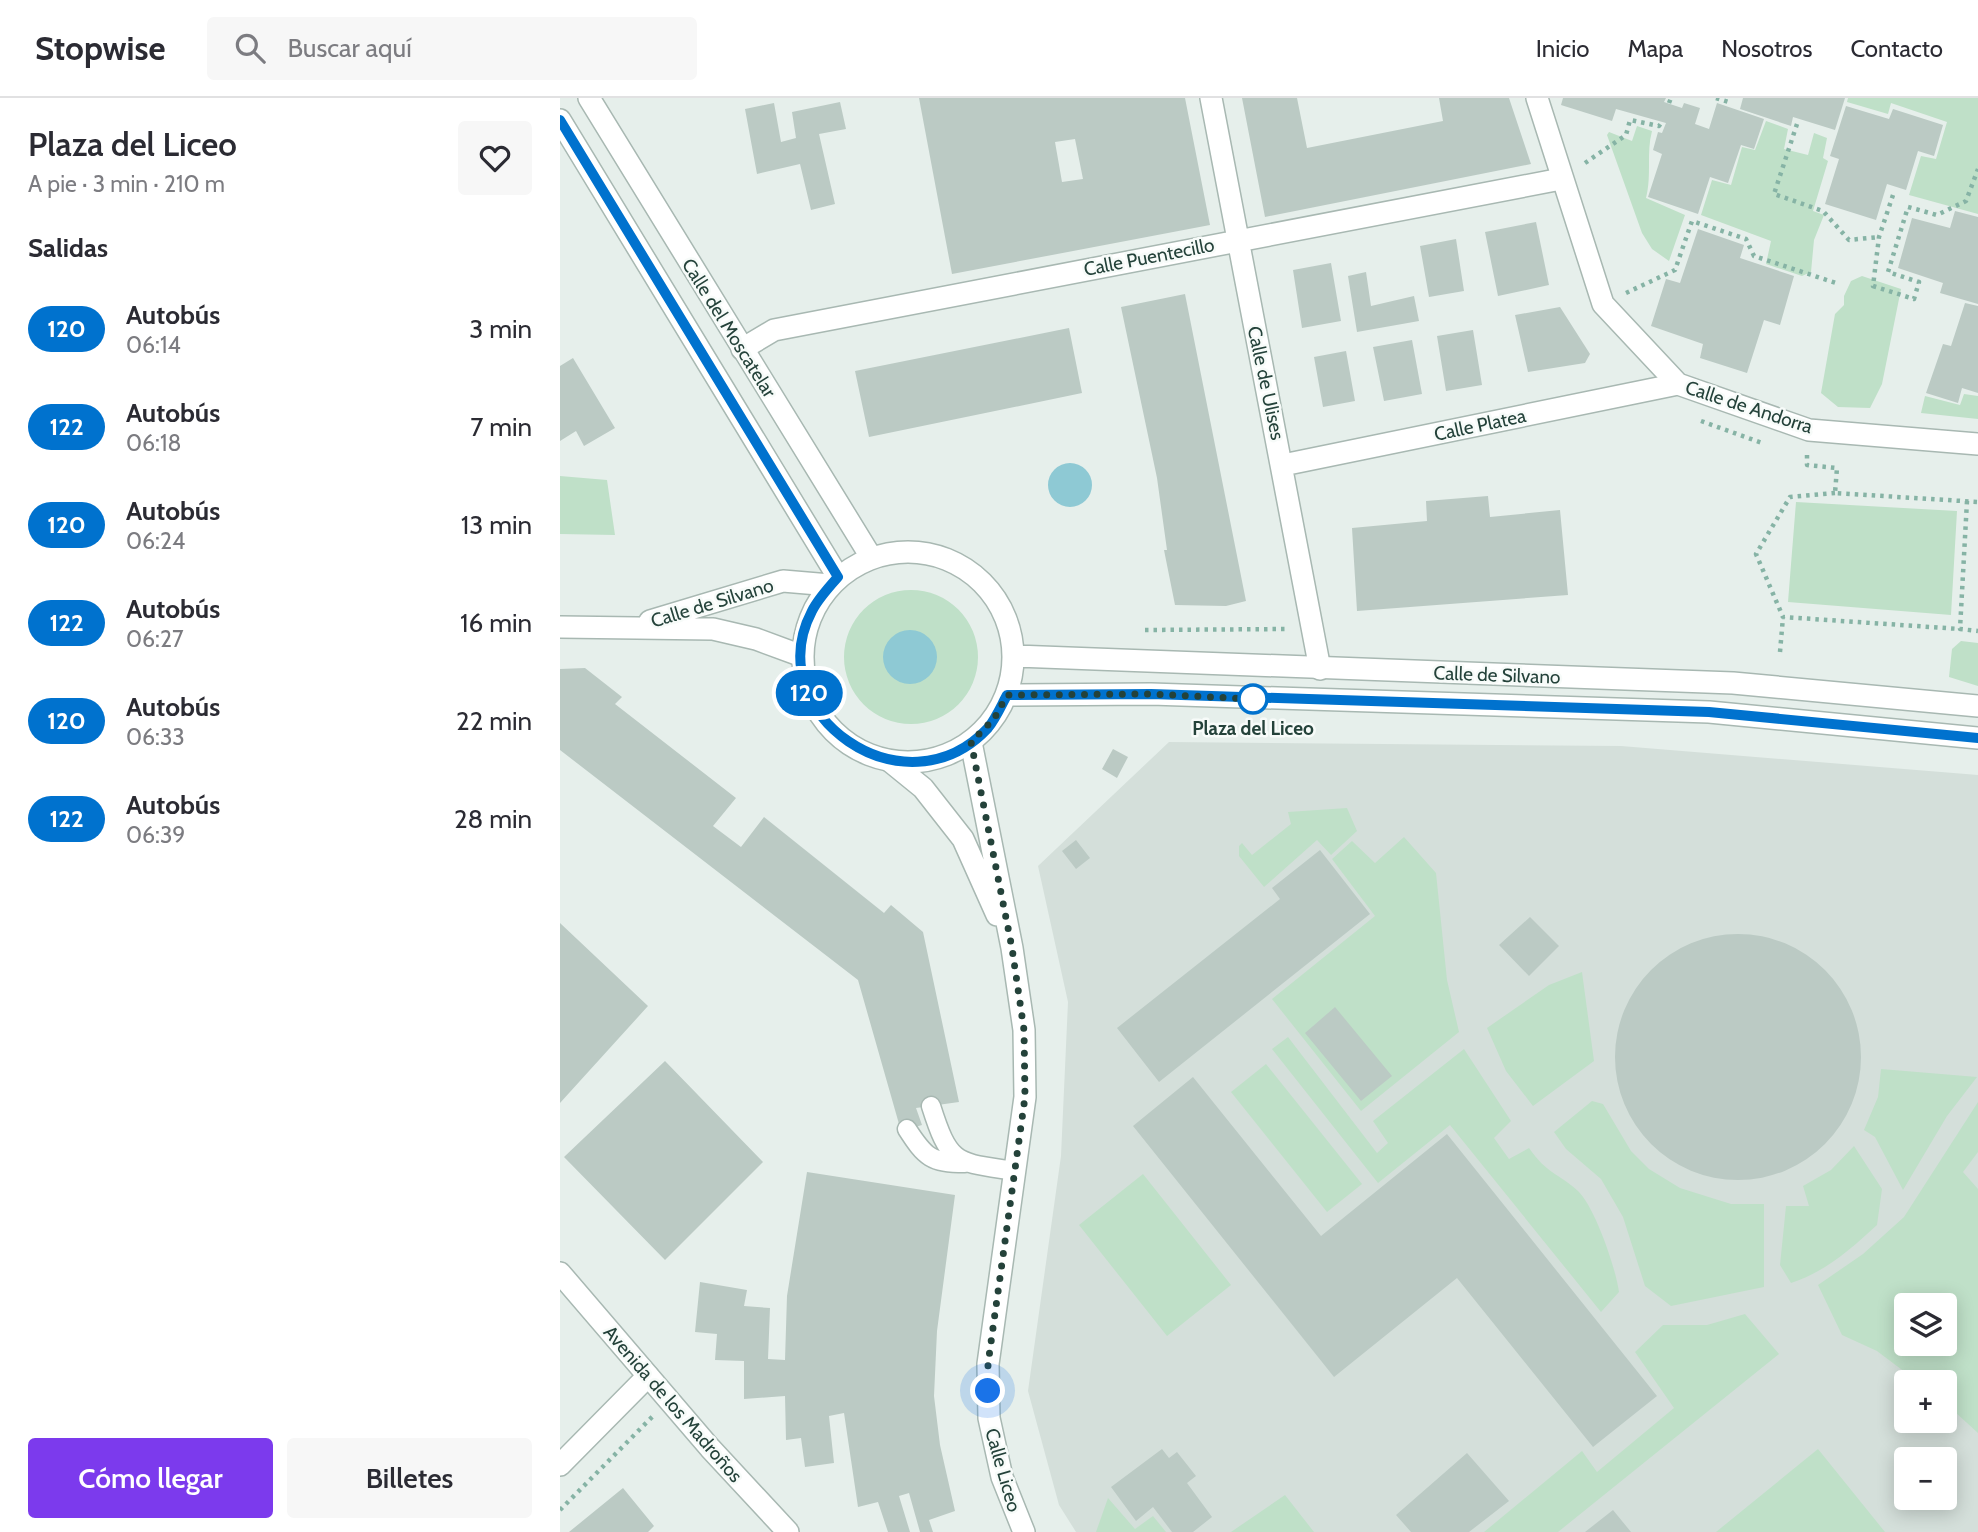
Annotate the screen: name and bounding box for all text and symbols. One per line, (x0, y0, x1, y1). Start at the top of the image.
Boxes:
search box (207, 17, 697, 80)
text: Stopwise (35, 28, 165, 68)
icon: search (231, 29, 269, 67)
text: Buscar aquí (287, 32, 412, 64)
text: Inicio (1536, 34, 1589, 63)
text: Mapa (1627, 34, 1683, 63)
text: Nosotros (1721, 34, 1812, 63)
text: Contacto (1850, 34, 1943, 63)
button: heart (458, 121, 532, 195)
text: Plaza del Liceo (28, 124, 237, 164)
text: A pie · 3 min · 210 m (28, 170, 225, 198)
text: Salidas (28, 232, 108, 264)
street label: Calle Puentecillo (1082, 233, 1216, 281)
street label: Calle del Moscatelar (677, 254, 781, 402)
text: Autobús (126, 299, 220, 331)
text: 3 min (469, 313, 532, 345)
text: 120 (47, 314, 86, 343)
street label: Calle de Ulises (1243, 324, 1289, 442)
text: 06:14 (126, 331, 181, 359)
street label: Calle de Andorra (1682, 376, 1816, 438)
text: Autobús (126, 397, 220, 429)
street label: Calle Platea (1432, 404, 1528, 446)
text: 7 min (470, 411, 532, 443)
text: 122 (49, 412, 84, 441)
text: 06:18 (126, 429, 181, 457)
text: Autobús (126, 495, 220, 527)
text: 13 min (461, 509, 532, 541)
text: 120 (47, 510, 86, 539)
text: 06:24 (126, 527, 185, 555)
street label: Calle de Silvano (648, 573, 776, 633)
text: Autobús (126, 593, 220, 625)
text: 16 min (460, 607, 532, 639)
text: 122 (49, 608, 84, 637)
text: 06:27 (126, 625, 184, 653)
street label: Calle de Silvano (1433, 661, 1561, 689)
line badge: 120 (769, 670, 849, 716)
text: 120 (790, 678, 828, 707)
marker: Plaza del Liceo (1238, 684, 1268, 714)
text: Autobús (126, 691, 220, 723)
text: 22 min (456, 705, 532, 737)
text: 120 (47, 706, 86, 735)
place label: Plaza del Liceo (1192, 717, 1314, 740)
text: 06:33 (126, 723, 185, 751)
text: Autobús (126, 789, 220, 821)
text: 28 min (454, 803, 532, 835)
text: 122 (49, 804, 84, 833)
text: 06:39 (126, 821, 185, 849)
map controls (1894, 1293, 1957, 1510)
button: layers (1894, 1293, 1957, 1356)
street label: Avenida de los Madroños (599, 1321, 747, 1487)
button: + (1894, 1370, 1957, 1433)
your location (970, 1373, 1005, 1408)
street label: Calle Liceo (980, 1426, 1026, 1514)
button: Cómo llegar (28, 1438, 273, 1518)
button: Billetes (287, 1438, 532, 1518)
button: − (1894, 1447, 1957, 1510)

